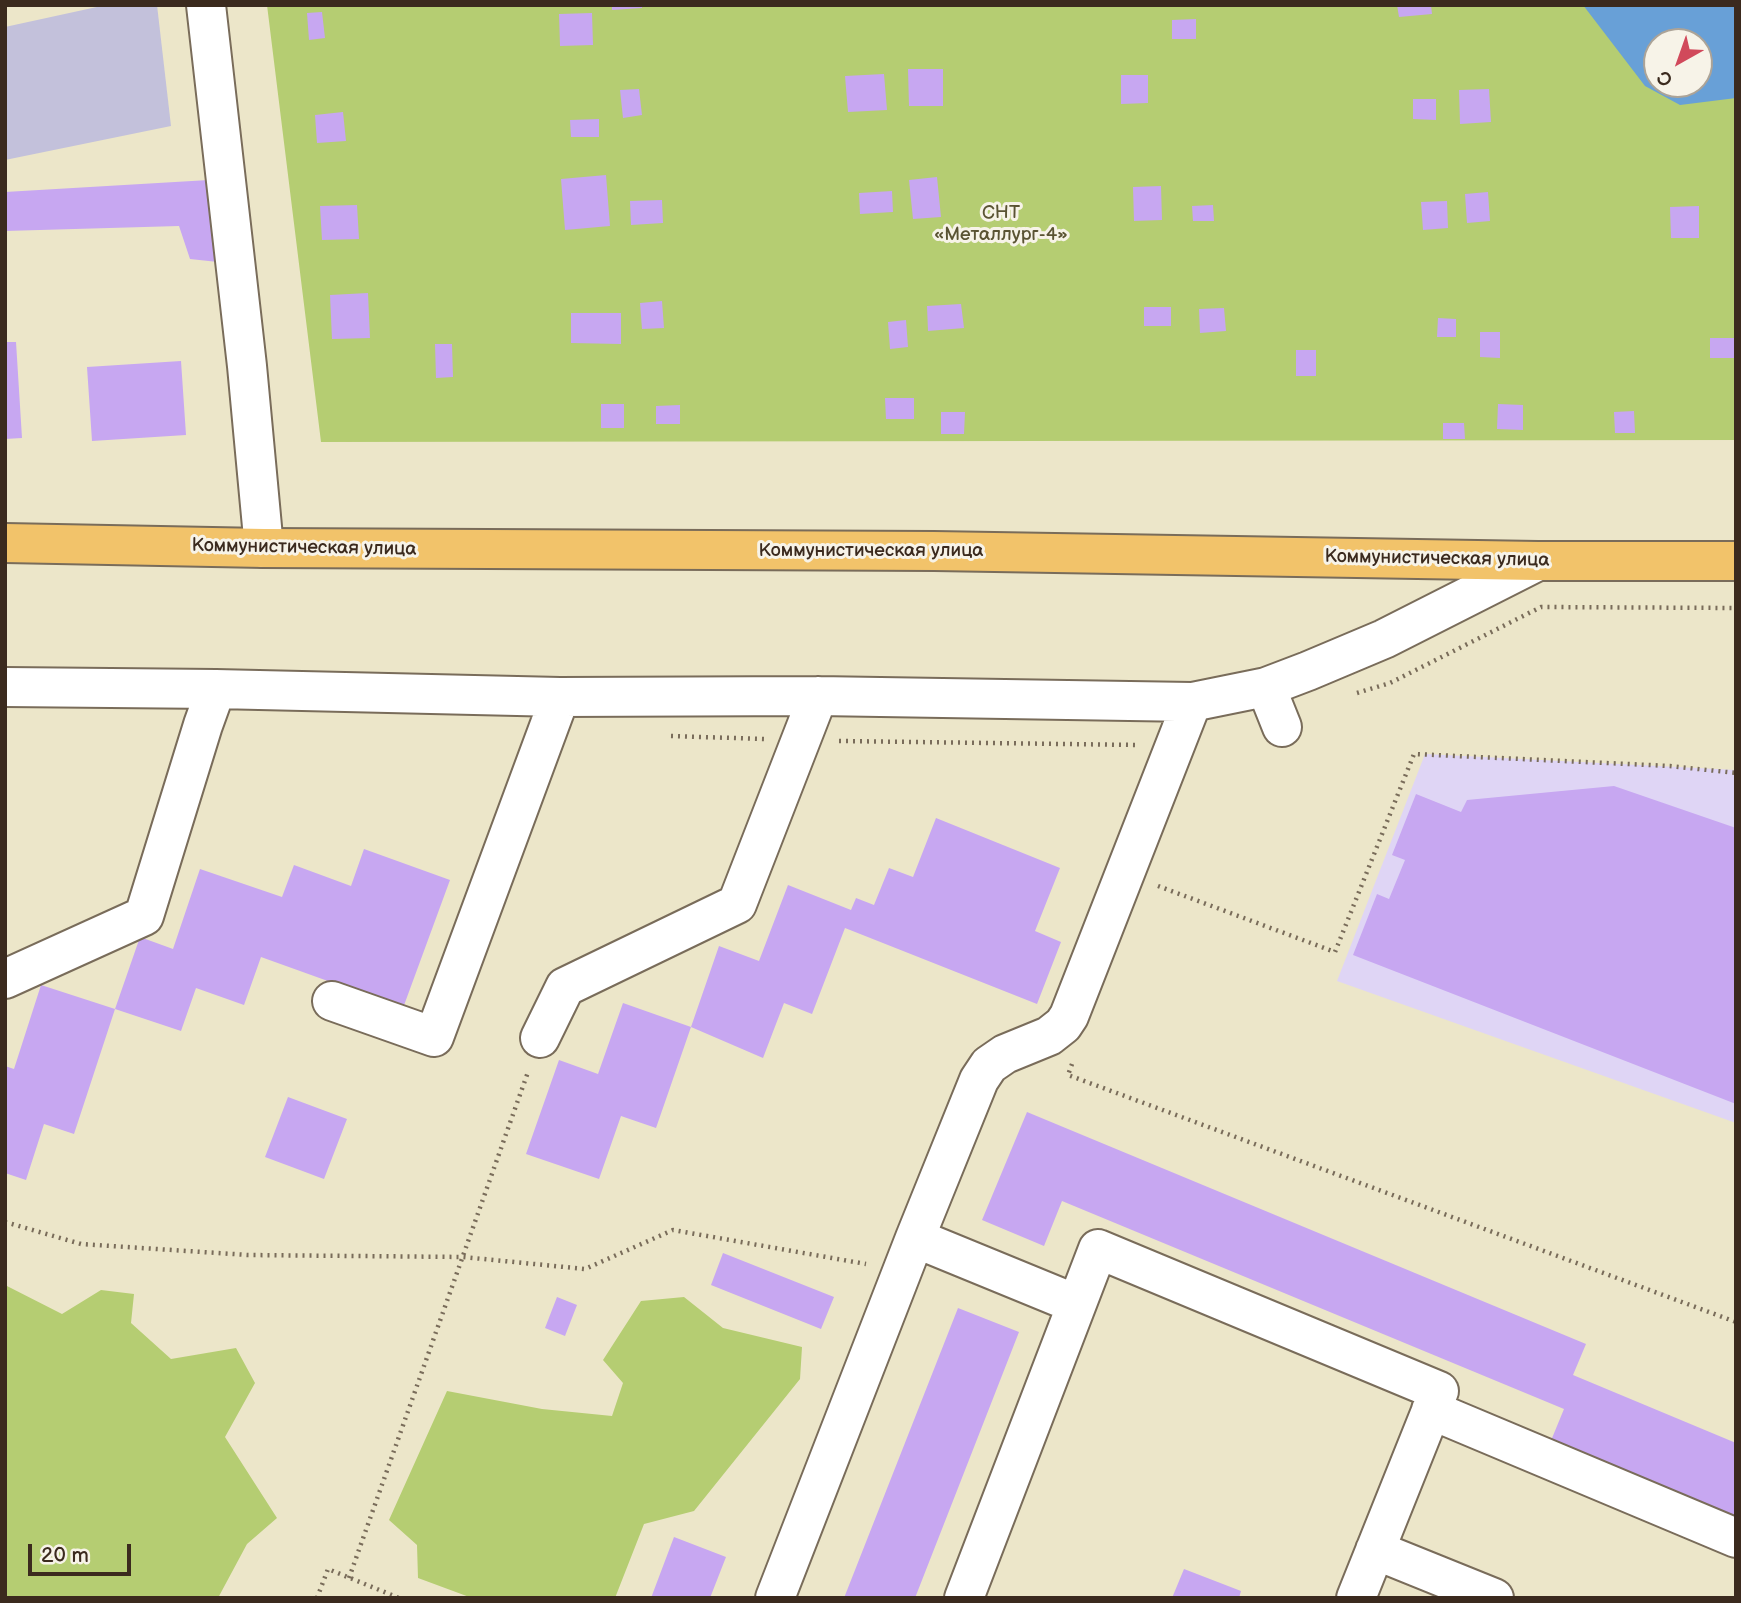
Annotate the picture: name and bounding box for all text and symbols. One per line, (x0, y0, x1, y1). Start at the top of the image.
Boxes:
north arrow (1643, 28, 1713, 98)
text: С (1653, 65, 1678, 91)
park label: СНТ «Металлург-4» (934, 202, 1068, 246)
street label: Коммунистическая улица (191, 535, 417, 561)
street label: Коммунистическая улица (758, 540, 984, 562)
street label: Коммунистическая улица (1324, 546, 1550, 572)
scale bar (32, 1530, 135, 1574)
text: 20 m (41, 1543, 89, 1568)

